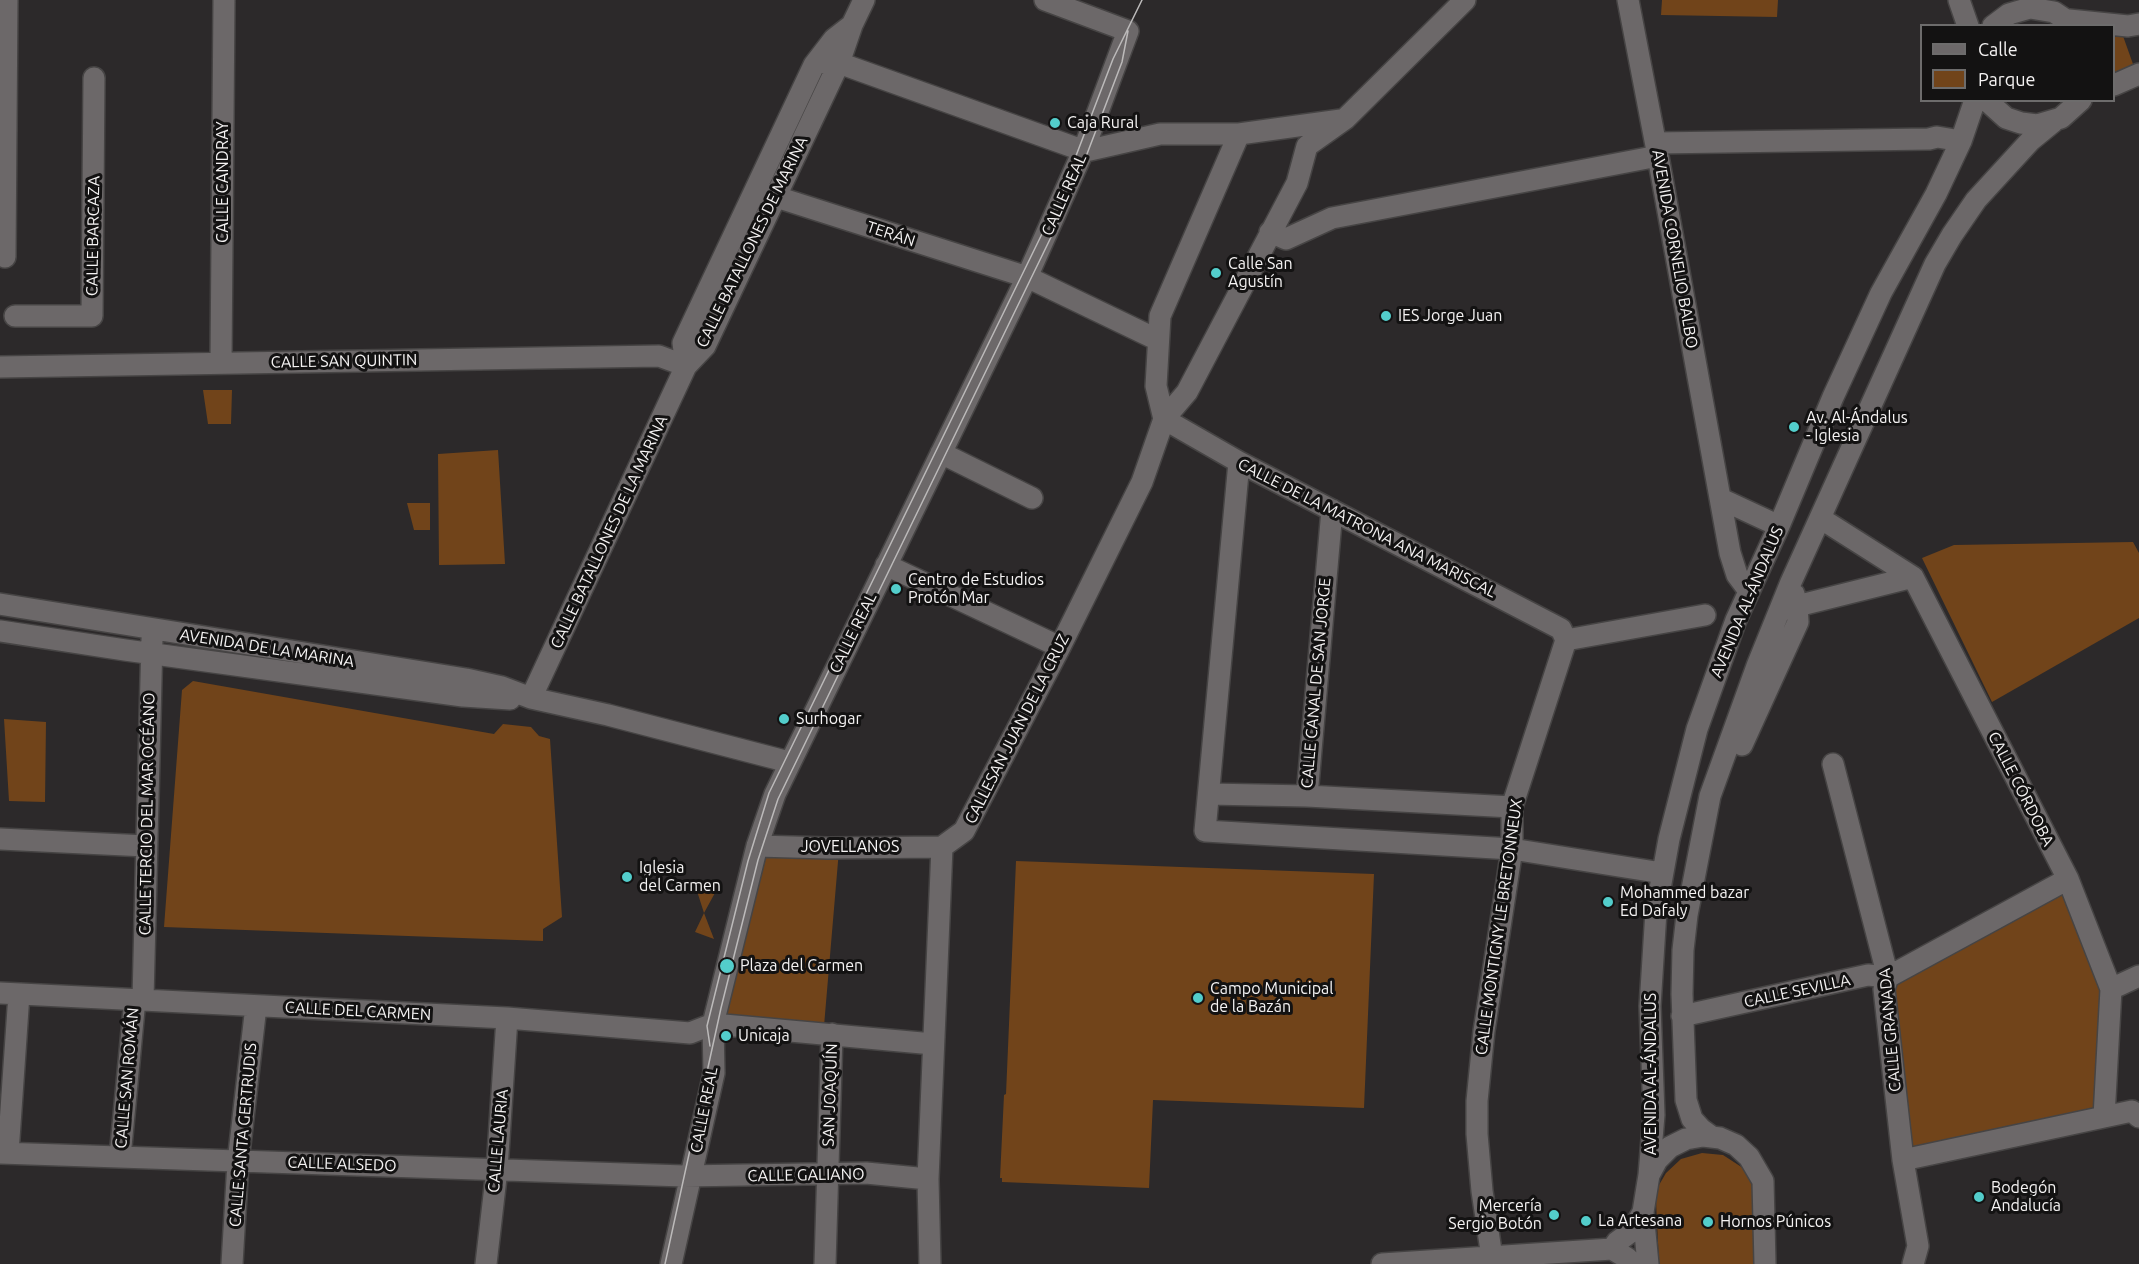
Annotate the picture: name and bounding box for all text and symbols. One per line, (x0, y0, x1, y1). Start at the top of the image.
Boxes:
legend (1920, 24, 2115, 102)
text: Calle (1978, 39, 2018, 59)
text: Parque (1978, 69, 2035, 89)
place label: Caja Rural (1067, 113, 1138, 133)
marker: Caja Rural (1048, 116, 1062, 130)
street label: CALLE CANDRAY (213, 121, 233, 243)
street label: CALLE BATALLONES DE MARINA (692, 133, 812, 351)
street label: AVENIDA CORNELIO BALBO (1648, 148, 1702, 350)
street label: CALLE REAL (1037, 151, 1091, 239)
street label: CALLE BARCAZA (82, 176, 104, 296)
street label: TERÁN (864, 217, 918, 251)
place label: Calle San Agustín (1228, 254, 1293, 292)
marker: Calle San Agustín (1209, 266, 1223, 280)
place label: IES Jorge Juan (1398, 306, 1502, 326)
marker: IES Jorge Juan (1379, 309, 1393, 323)
street label: CALLE SAN QUINTIN (271, 350, 417, 372)
place label: Av. Al-Ándalus - Iglesia (1806, 408, 1908, 446)
street label: CALLE BATALLONES DE LA MARINA (546, 412, 672, 652)
marker: Av. Al-Ándalus - Iglesia (1787, 420, 1801, 434)
street label: CALLE DE LA MATRONA ANA MARISCAL (1234, 454, 1500, 602)
street label: AVENIDA AL-ÁNDALUS (1706, 523, 1788, 681)
place label: Centro de Estudios Protón Mar (908, 570, 1044, 608)
street label: CALLE CANAL DE SAN JORGE (1297, 577, 1335, 789)
marker: Centro de Estudios Protón Mar (889, 582, 903, 596)
street label: CALLE REAL (825, 590, 881, 676)
street label: AVENIDA DE LA MARINA (178, 625, 356, 671)
street label: CALLESAN JUAN DE LA CRUZ (961, 631, 1073, 827)
street label: CALLE TERCIO DEL MAR OCÉANO (135, 692, 159, 936)
place label: Surhogar (796, 709, 862, 729)
marker: Surhogar (777, 712, 791, 726)
street label: CALLE CÓRDOBA (1984, 729, 2058, 849)
street label: CALLE MONTIGNY LE BRETONNEUX (1471, 798, 1527, 1056)
street label: JOVELLANOS (801, 837, 899, 857)
place label: Iglesia del Carmen (639, 858, 721, 896)
marker: Iglesia del Carmen (620, 870, 634, 884)
place label: Mohammed bazar Ed Dafaly (1620, 883, 1749, 921)
marker: Mohammed bazar Ed Dafaly (1601, 895, 1615, 909)
place label: Plaza del Carmen (740, 956, 863, 976)
marker: Plaza del Carmen (718, 957, 736, 975)
street label: CALLE GRANADA (1875, 967, 1905, 1093)
street label: CALLE SEVILLA (1742, 970, 1852, 1012)
place label: Campo Municipal de la Bazán (1210, 979, 1333, 1017)
marker: Campo Municipal de la Bazán (1191, 991, 1205, 1005)
street label: AVENIDA AL-ÁNDALUS (1641, 993, 1661, 1155)
street label: CALLE DEL CARMEN (284, 998, 432, 1024)
street label: CALLE SAN ROMÁN (111, 1007, 143, 1149)
place label: Unicaja (738, 1026, 790, 1046)
marker: Unicaja (719, 1029, 733, 1043)
street label: CALLE SANTA GERTRUDIS (225, 1042, 261, 1228)
street label: SAN JOAQUÍN (819, 1043, 841, 1147)
street label: CALLE REAL (686, 1065, 722, 1155)
street label: CALLE LAURIA (484, 1088, 512, 1194)
street label: CALLE ALSEDO (287, 1152, 397, 1176)
street label: CALLE GALIANO (747, 1164, 865, 1186)
place label: Bodegón Andalucía (1991, 1178, 2061, 1216)
marker: Bodegón Andalucía (1972, 1190, 1986, 1204)
place label: Mercería Sergio Botón (1448, 1196, 1542, 1234)
marker: Mercería Sergio Botón (1547, 1208, 1561, 1222)
place label: La Artesana (1598, 1211, 1682, 1231)
place label: Hornos Púnicos (1720, 1212, 1831, 1232)
marker: La Artesana (1579, 1214, 1593, 1228)
marker: Hornos Púnicos (1701, 1215, 1715, 1229)

